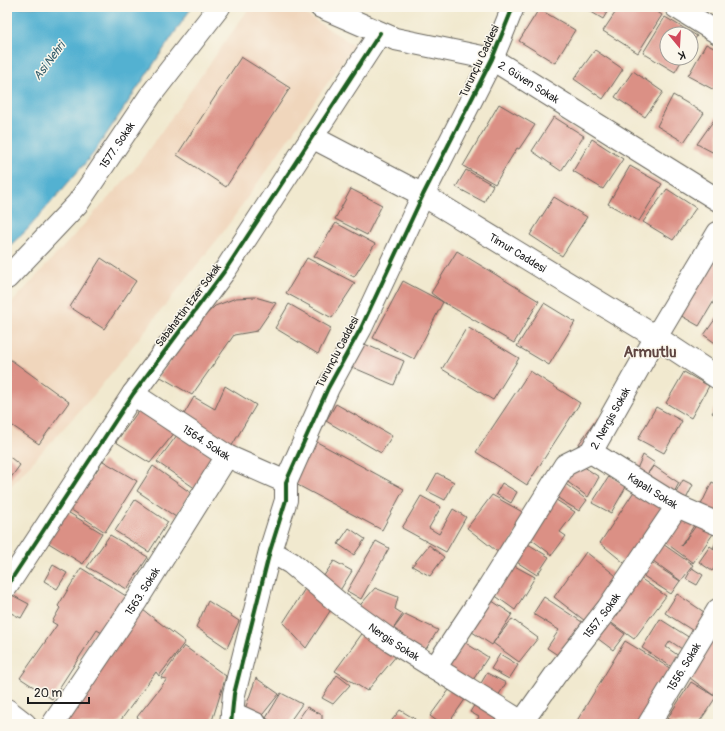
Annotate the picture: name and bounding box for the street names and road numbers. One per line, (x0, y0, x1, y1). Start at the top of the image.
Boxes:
street label: Turunçlu Caddesi (457, 23, 502, 99)
street label: 2. Güven Sokak (496, 58, 562, 106)
street label: 1577. Sokak (97, 119, 138, 171)
street label: Timur Caddesi (486, 231, 548, 275)
street label: Sabahattin Ezer Sokak (153, 261, 224, 350)
street label: Turunçlu Caddesi (313, 315, 362, 390)
street label: 2. Nergis Sokak (588, 385, 633, 452)
street label: 1564. Sokak (180, 422, 232, 464)
street label: Kapalı Sokak (625, 471, 680, 512)
street label: 1563. Sokak (123, 565, 163, 618)
street label: 1557. Sokak (581, 590, 624, 641)
street label: Nergis Sokak (366, 621, 422, 664)
street label: 1556. Sokak (665, 640, 704, 693)

